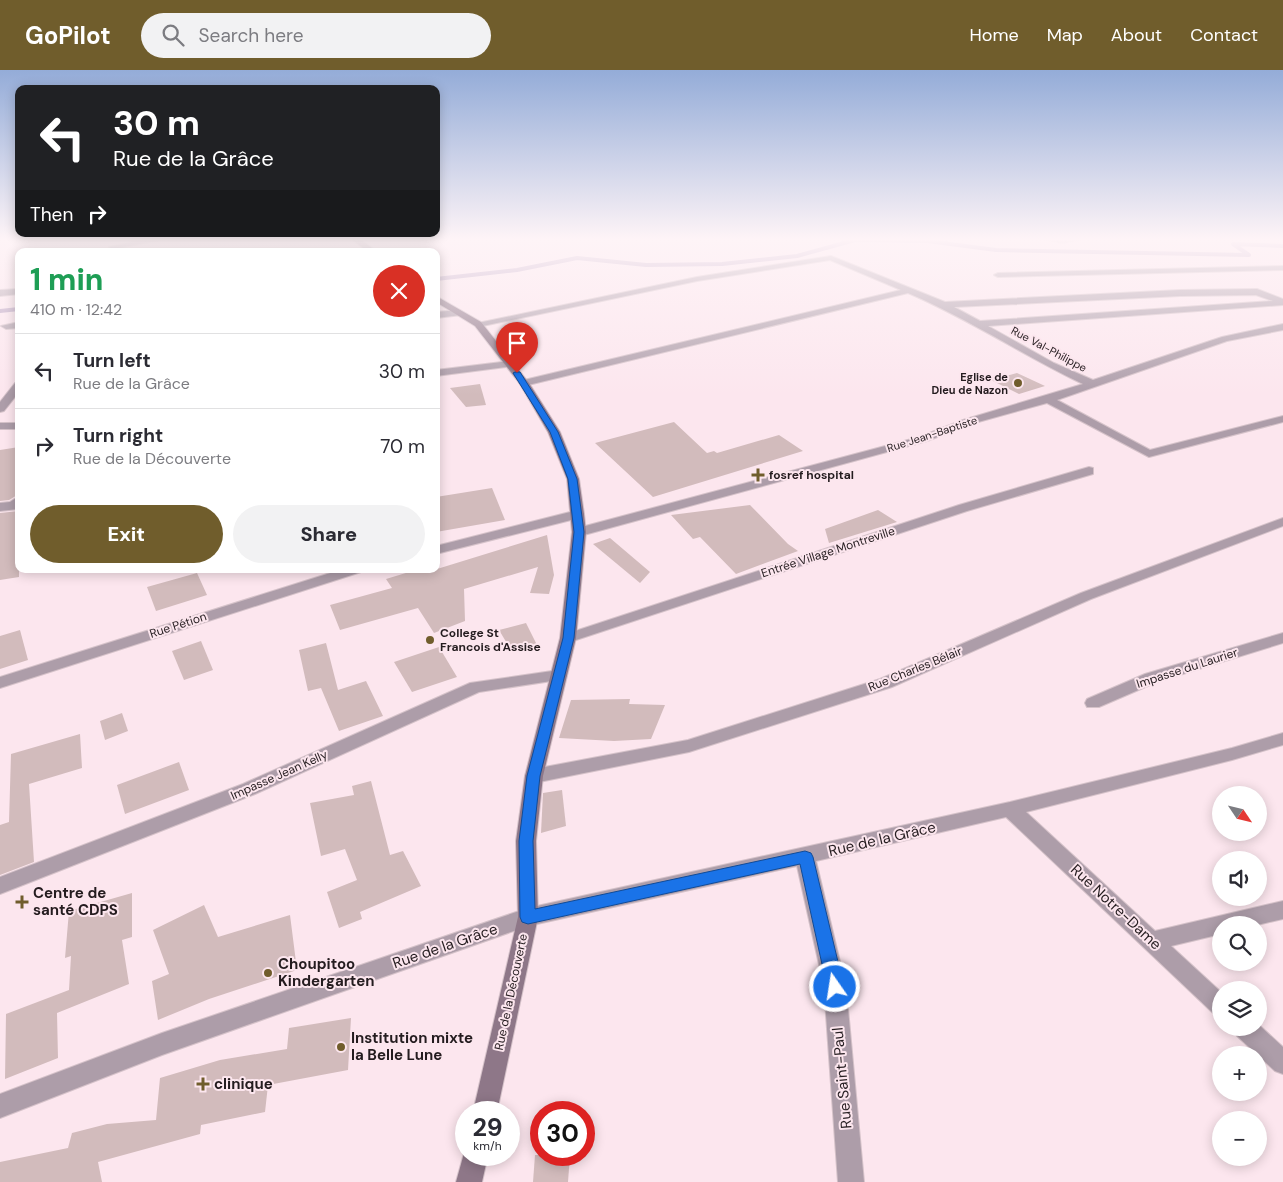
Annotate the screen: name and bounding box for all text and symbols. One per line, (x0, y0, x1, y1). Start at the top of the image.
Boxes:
search box (141, 13, 491, 58)
text: GoPilot (25, 20, 111, 51)
icon: search (159, 21, 187, 49)
text: Search here (199, 23, 303, 48)
text: Home (969, 23, 1019, 47)
text: Map (1047, 23, 1083, 47)
text: About (1111, 23, 1162, 47)
text: Contact (1190, 23, 1258, 47)
text: 30 m (113, 100, 200, 146)
icon: left (30, 105, 95, 170)
text: Rue de la Grâce (113, 144, 274, 173)
icon: right (83, 200, 111, 228)
text: Then (30, 202, 73, 227)
text: 1 min (30, 260, 103, 299)
button: close (373, 265, 425, 317)
text: 410 m · 12:42 (30, 299, 122, 320)
pin (496, 322, 538, 373)
street label: Rue Val-Philippe (1009, 323, 1089, 375)
icon: arrive (503, 329, 531, 357)
text: Turn left (73, 348, 151, 373)
icon: left (30, 357, 58, 385)
text: 30 m (379, 359, 425, 384)
place label: Eglise de Dieu de Nazon (931, 370, 1008, 397)
text: Rue de la Grâce (73, 373, 190, 394)
marker: Eglise de Dieu de Nazon (1012, 377, 1024, 389)
street label: Rue Jean-Baptiste (885, 413, 979, 455)
text: Turn right (73, 423, 163, 448)
icon: right (30, 432, 58, 460)
text: 70 m (380, 434, 425, 459)
text: Rue de la Découverte (73, 448, 231, 469)
place label: fosref hospital (769, 467, 854, 483)
marker: fosref hospital (751, 468, 765, 482)
button: Exit (30, 505, 223, 563)
button: Share (233, 505, 425, 563)
street label: Entrée Village Montreville (759, 523, 897, 581)
street label: Rue Pétion (148, 608, 209, 642)
place label: College St Francois d'Assise (440, 625, 541, 655)
marker: College St Francois d'Assise (424, 634, 436, 646)
street label: Rue Charles Bélair (866, 643, 965, 695)
street label: Impasse du Laurier (1134, 644, 1240, 692)
street label: Impasse Jean Kelly (228, 746, 330, 804)
north arrow (1212, 786, 1268, 841)
map controls (1212, 786, 1267, 1166)
street label: Rue de la Grâce (826, 817, 938, 861)
button: sound (1212, 851, 1267, 906)
street label: Rue Notre-Dame (1066, 860, 1166, 954)
place label: Centre de santé CDPS (33, 883, 118, 920)
marker: Centre de santé CDPS (15, 895, 29, 909)
button: search (1212, 916, 1267, 971)
street label: Rue de la Grâce (390, 919, 500, 973)
street label: Rue de la Découverte (491, 932, 531, 1052)
place label: Choupitoo Kindergarten (278, 954, 374, 991)
position arrow (808, 960, 860, 1012)
marker: Choupitoo Kindergarten (262, 967, 274, 979)
button: layers (1212, 981, 1267, 1036)
street label: Rue Saint-Paul (828, 1027, 856, 1129)
place label: Institution mixte la Belle Lune (351, 1028, 473, 1065)
marker: Institution mixte la Belle Lune (335, 1041, 347, 1053)
button: + (1212, 1046, 1267, 1101)
place label: clinique (214, 1074, 273, 1094)
marker: clinique (196, 1077, 210, 1091)
speed limit sign: 30 (530, 1101, 595, 1166)
text: 29 (472, 1111, 503, 1144)
button: − (1212, 1111, 1267, 1166)
text: km/h (473, 1138, 502, 1154)

